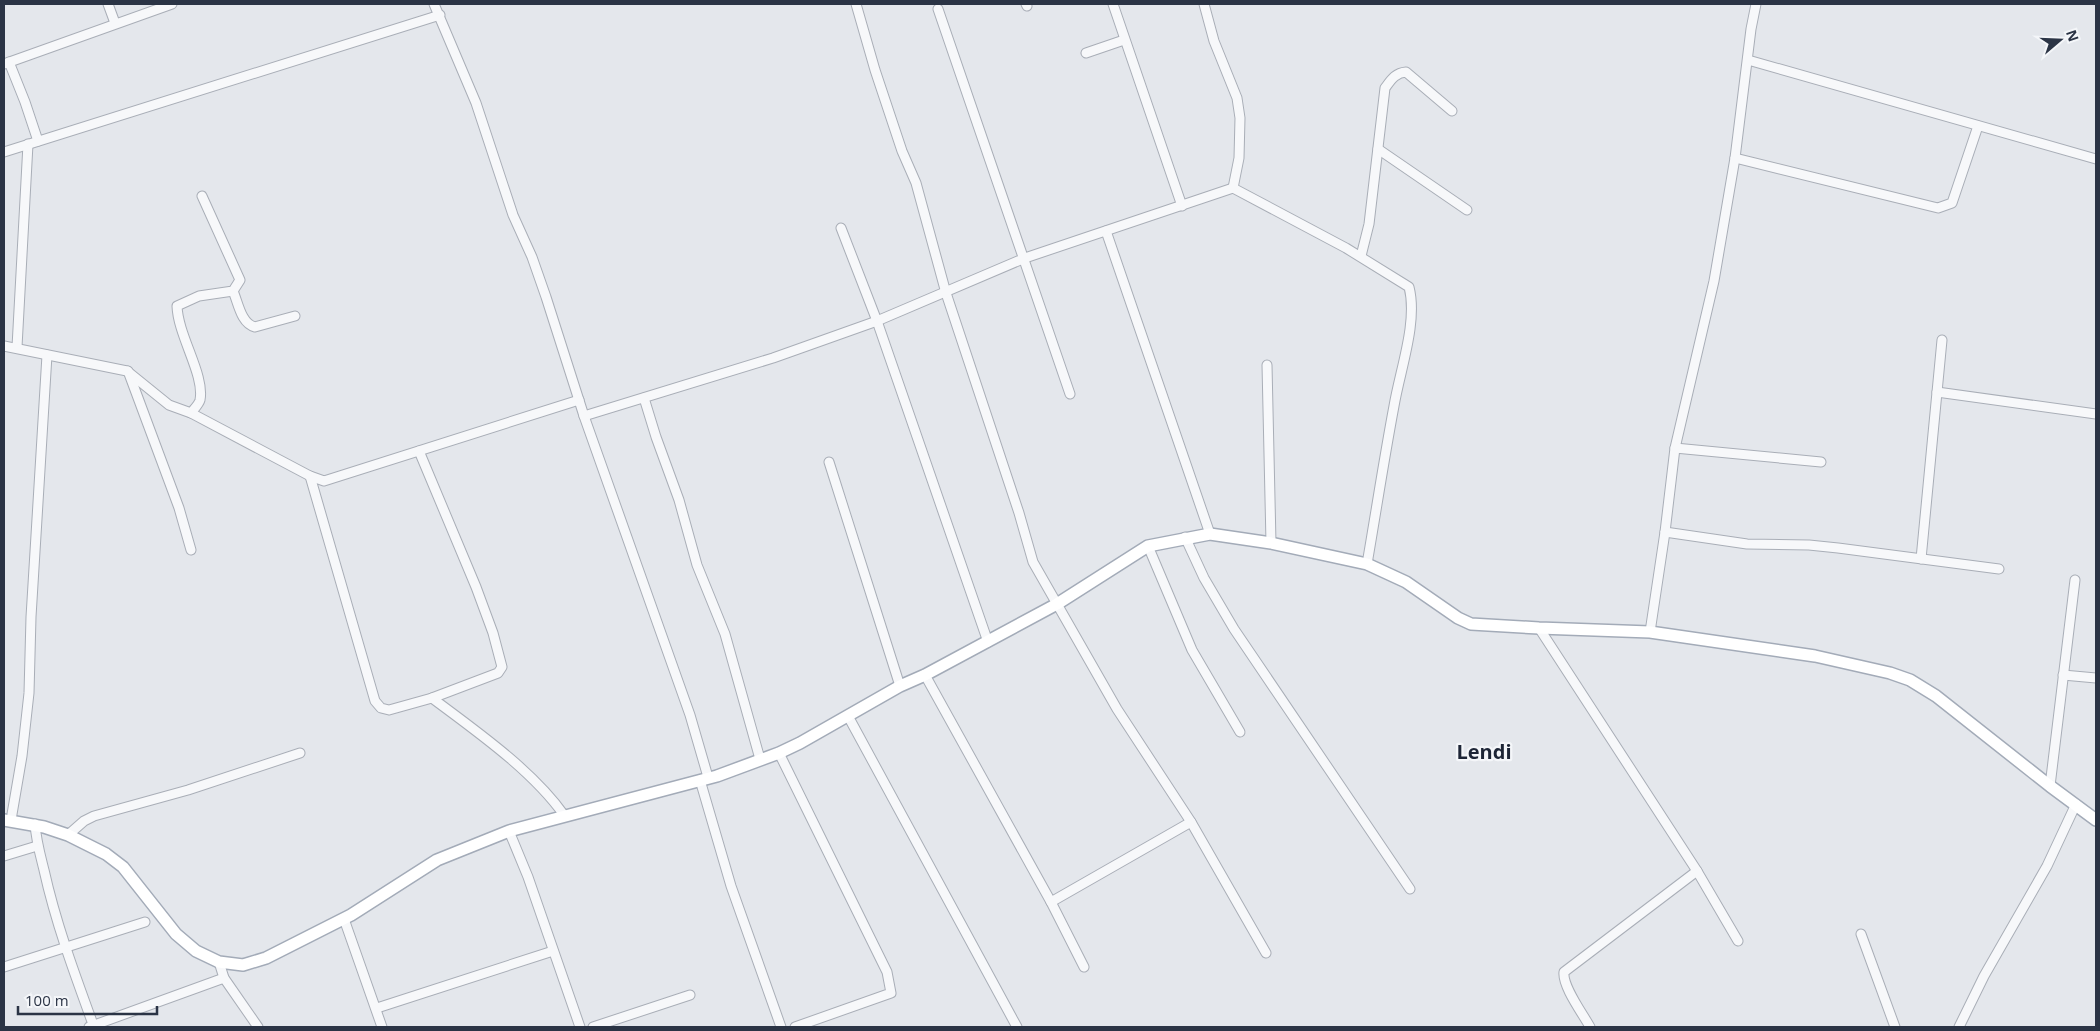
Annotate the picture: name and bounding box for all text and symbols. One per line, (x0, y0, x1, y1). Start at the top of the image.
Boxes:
north arrow (2035, 15, 2085, 65)
text: N (2062, 27, 2084, 44)
district label: Lendi (1456, 738, 1512, 765)
scale bar (18, 984, 156, 1016)
text: 100 m (25, 990, 69, 1010)

